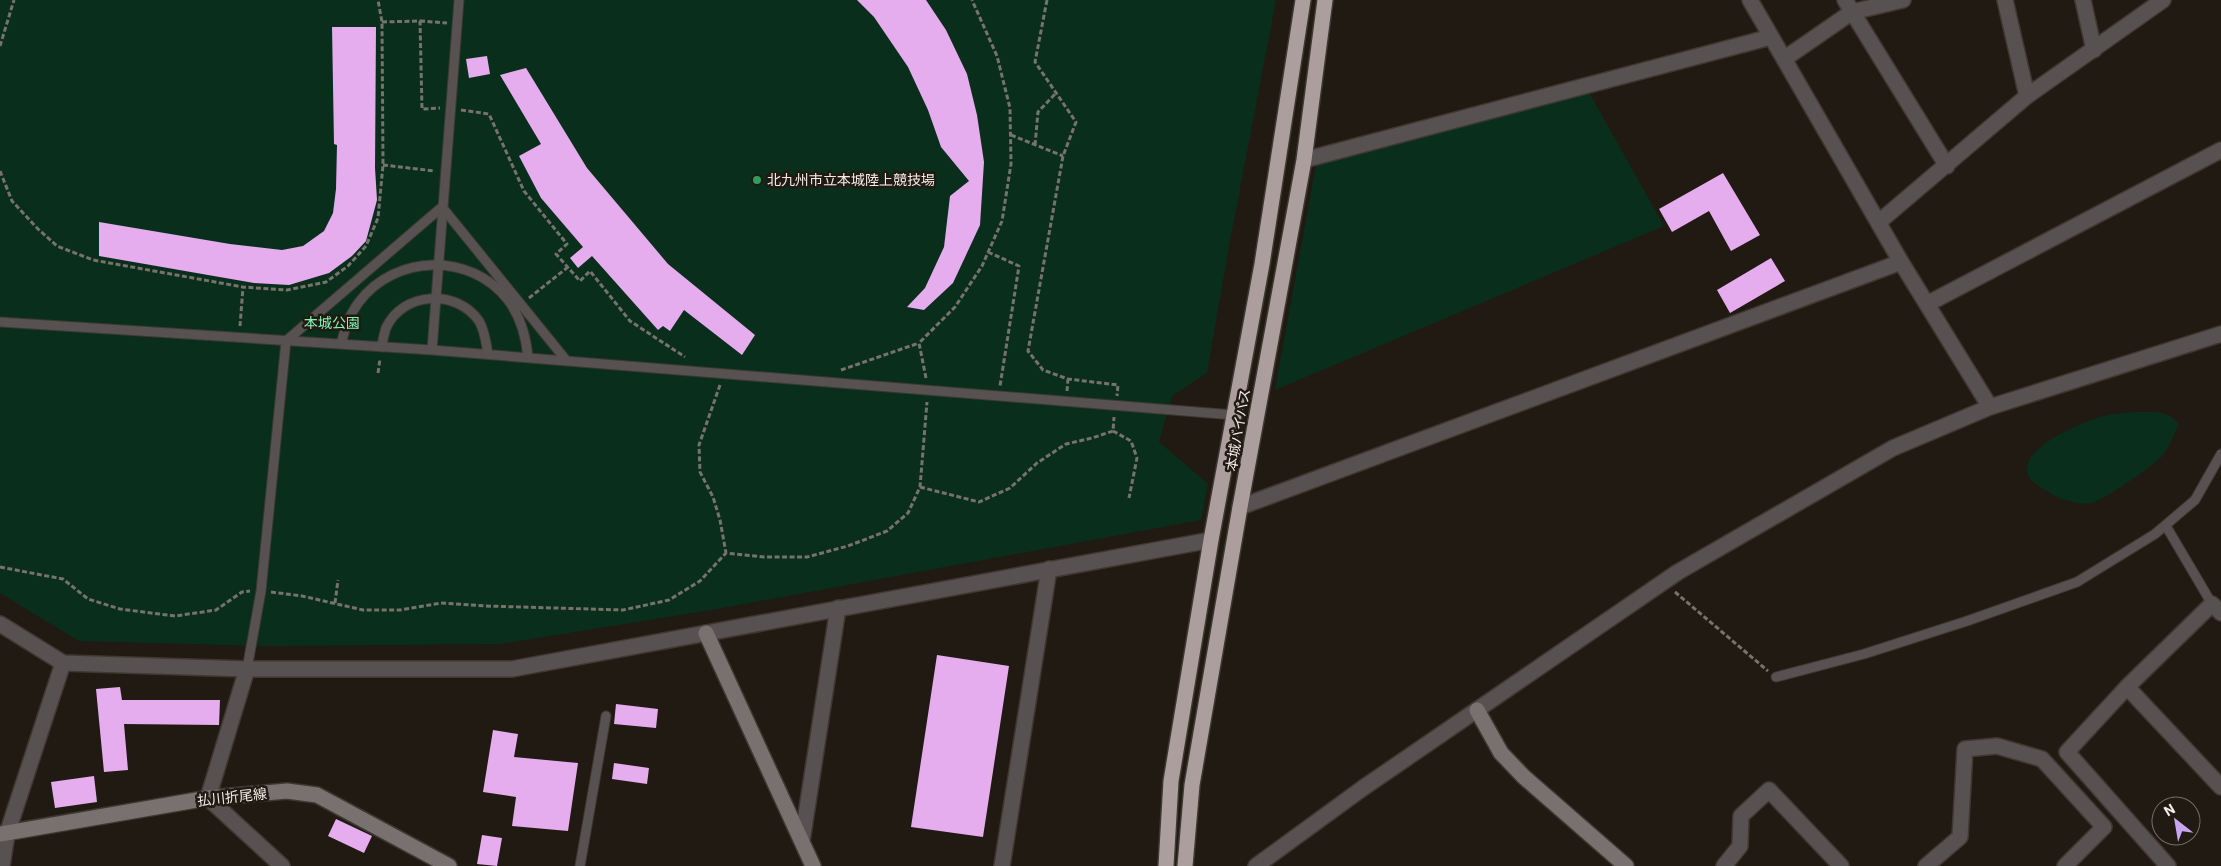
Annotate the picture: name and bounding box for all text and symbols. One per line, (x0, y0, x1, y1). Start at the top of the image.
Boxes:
place label: 北九州市立本城陸上競技場 (767, 172, 935, 188)
marker: 北九州市立本城陸上競技場 (751, 174, 763, 186)
park label: 本城公園 (304, 315, 360, 331)
street label: 本城バイパス (1223, 387, 1253, 473)
street label: 払川折尾線 (196, 785, 268, 809)
north arrow (2151, 796, 2201, 846)
text: N (2161, 800, 2178, 819)

